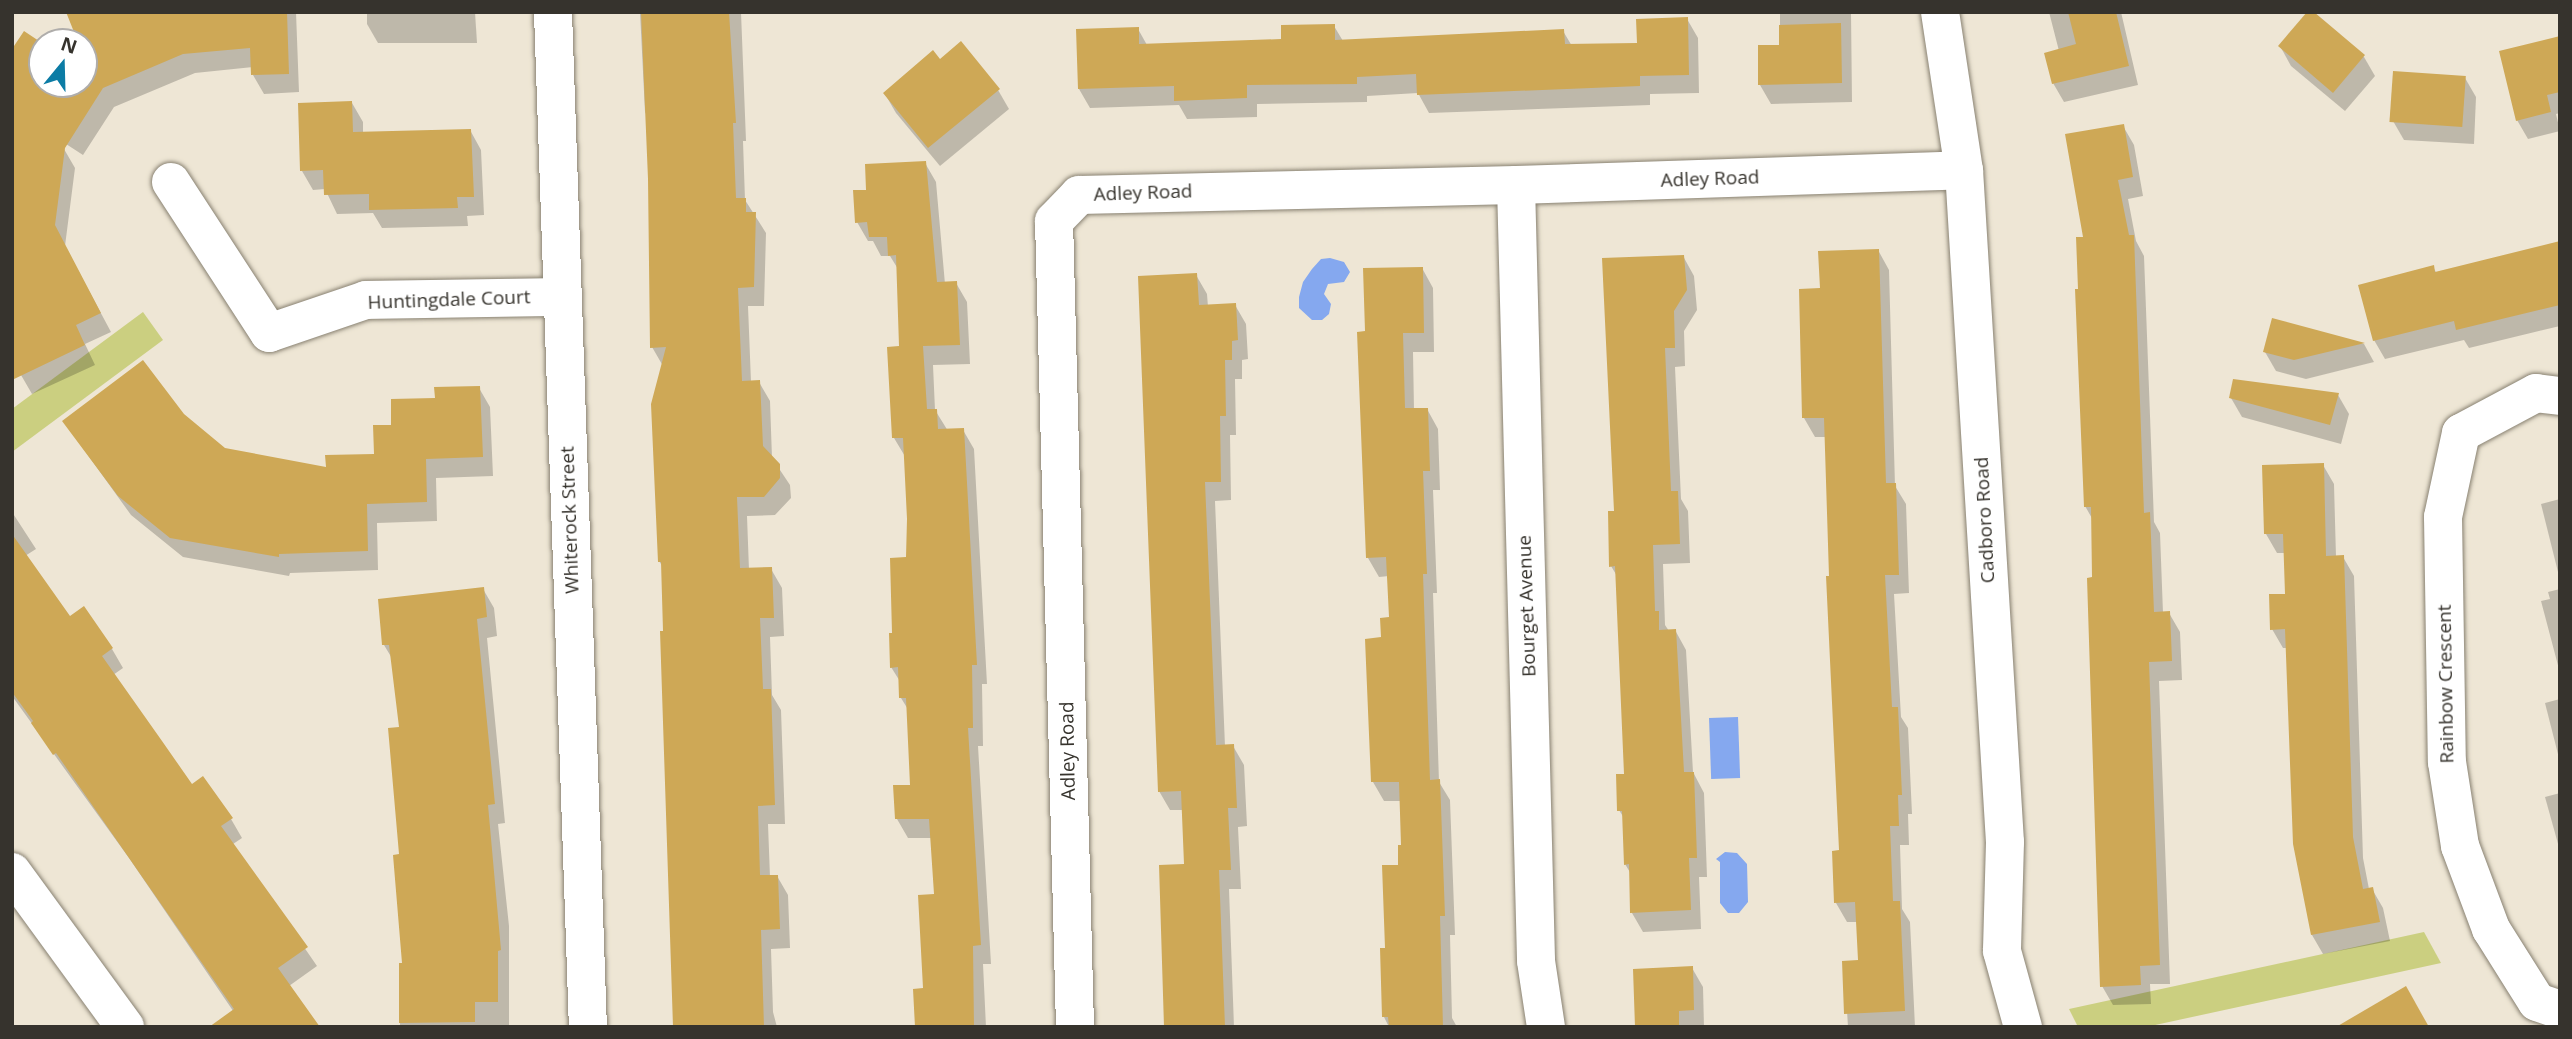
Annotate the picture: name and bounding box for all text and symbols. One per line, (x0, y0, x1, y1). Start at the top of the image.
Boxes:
north arrow (28, 28, 98, 98)
text: N (58, 30, 81, 60)
street label: Adley Road (1660, 166, 1760, 192)
street label: Adley Road (1093, 180, 1193, 206)
street label: Huntingdale Court (367, 286, 531, 314)
street label: Whiterock Street (556, 446, 584, 594)
street label: Cadboro Road (1970, 456, 2000, 584)
street label: Bourget Avenue (1513, 535, 1541, 677)
street label: Rainbow Crescent (2433, 604, 2459, 764)
street label: Adley Road (1056, 701, 1080, 801)

